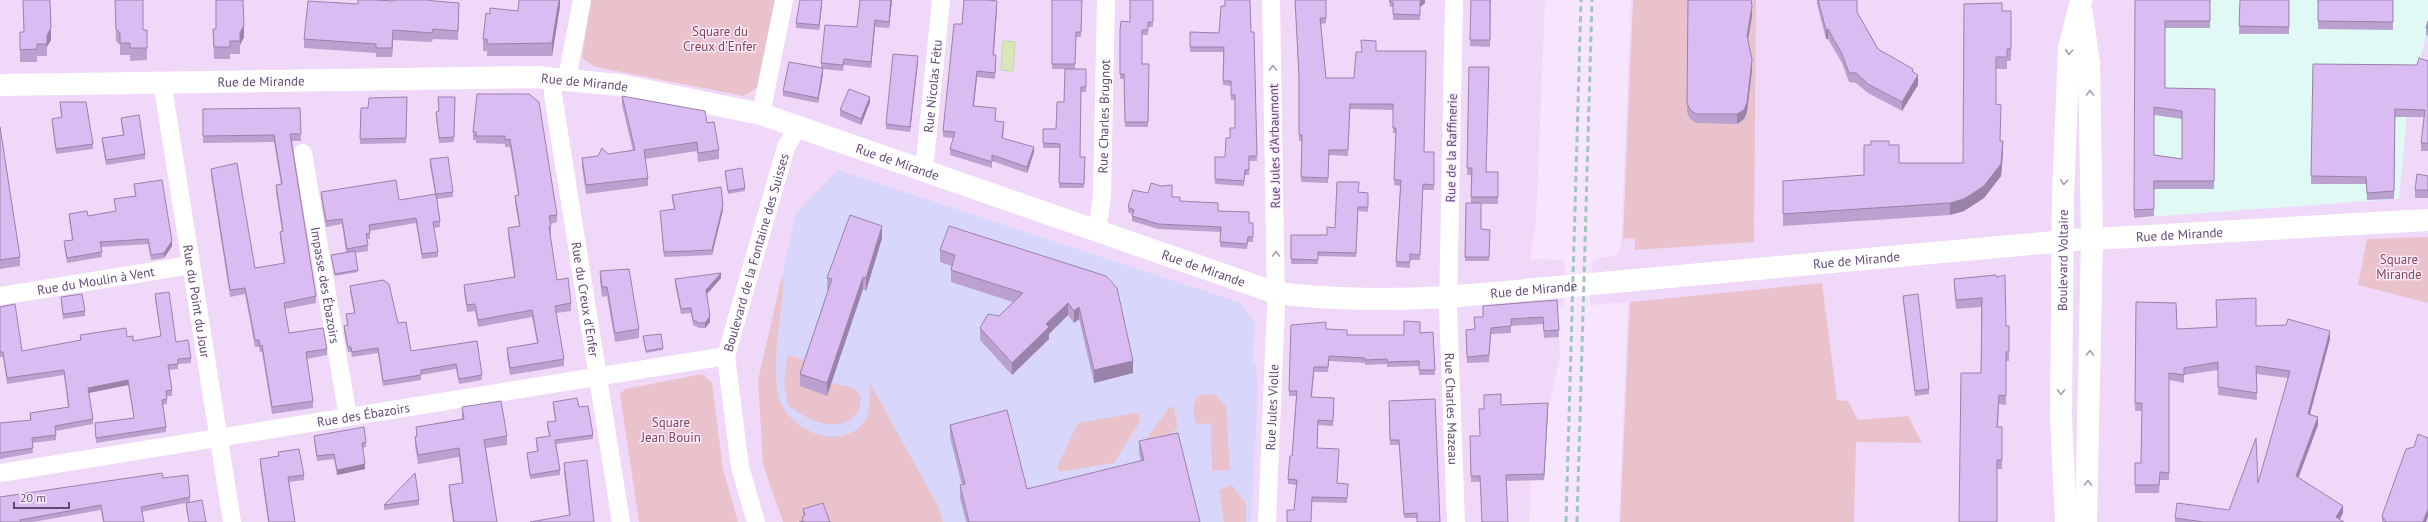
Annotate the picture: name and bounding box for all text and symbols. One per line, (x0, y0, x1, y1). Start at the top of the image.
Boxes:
park label: Square du Creux d'Enfer (683, 23, 758, 55)
street label: Rue Nicolas Fétu (920, 39, 946, 133)
one-way arrow (2065, 49, 2074, 55)
street label: Rue Charles Brugnot (1094, 59, 1114, 174)
one-way arrow (1268, 65, 1277, 71)
street label: Rue de Mirande (540, 70, 630, 96)
street label: Rue de Mirande (217, 72, 305, 91)
street label: Rue Jules d'Arbaumont (1265, 83, 1284, 208)
one-way arrow (2085, 90, 2094, 96)
street label: Rue de la Raffinerie (1442, 93, 1461, 203)
street label: Rue de Mirande (853, 140, 941, 184)
street label: Boulevard de la Fontaine des Suisses (720, 151, 793, 354)
one-way arrow (2059, 179, 2068, 185)
street label: Boulevard Voltaire (2054, 209, 2072, 311)
street label: Rue de Mirande (2135, 224, 2223, 246)
street label: Impasse des Ébazoirs (307, 226, 343, 345)
street label: Rue du Creux d'Enfer (568, 241, 603, 359)
street label: Rue du Point du Jour (179, 244, 214, 360)
street label: Rue de Mirande (1160, 246, 1247, 291)
street label: Rue de Mirande (1812, 248, 1901, 273)
one-way arrow (1272, 251, 1280, 257)
park label: Square Mirande (2376, 251, 2422, 283)
street label: Rue du Moulin à Vent (36, 263, 156, 299)
street label: Rue de Mirande (1490, 277, 1578, 302)
one-way arrow (2086, 350, 2094, 356)
street label: Rue Charles Mazeau (1441, 353, 1462, 465)
street label: Rue Jules Violle (1262, 364, 1283, 451)
one-way arrow (2057, 389, 2066, 395)
street label: Rue des Ébazoirs (316, 399, 411, 431)
park label: Square Jean Bouin (640, 414, 701, 446)
one-way arrow (2084, 480, 2092, 486)
scale bar (14, 484, 69, 510)
text: 20 m (20, 490, 46, 505)

